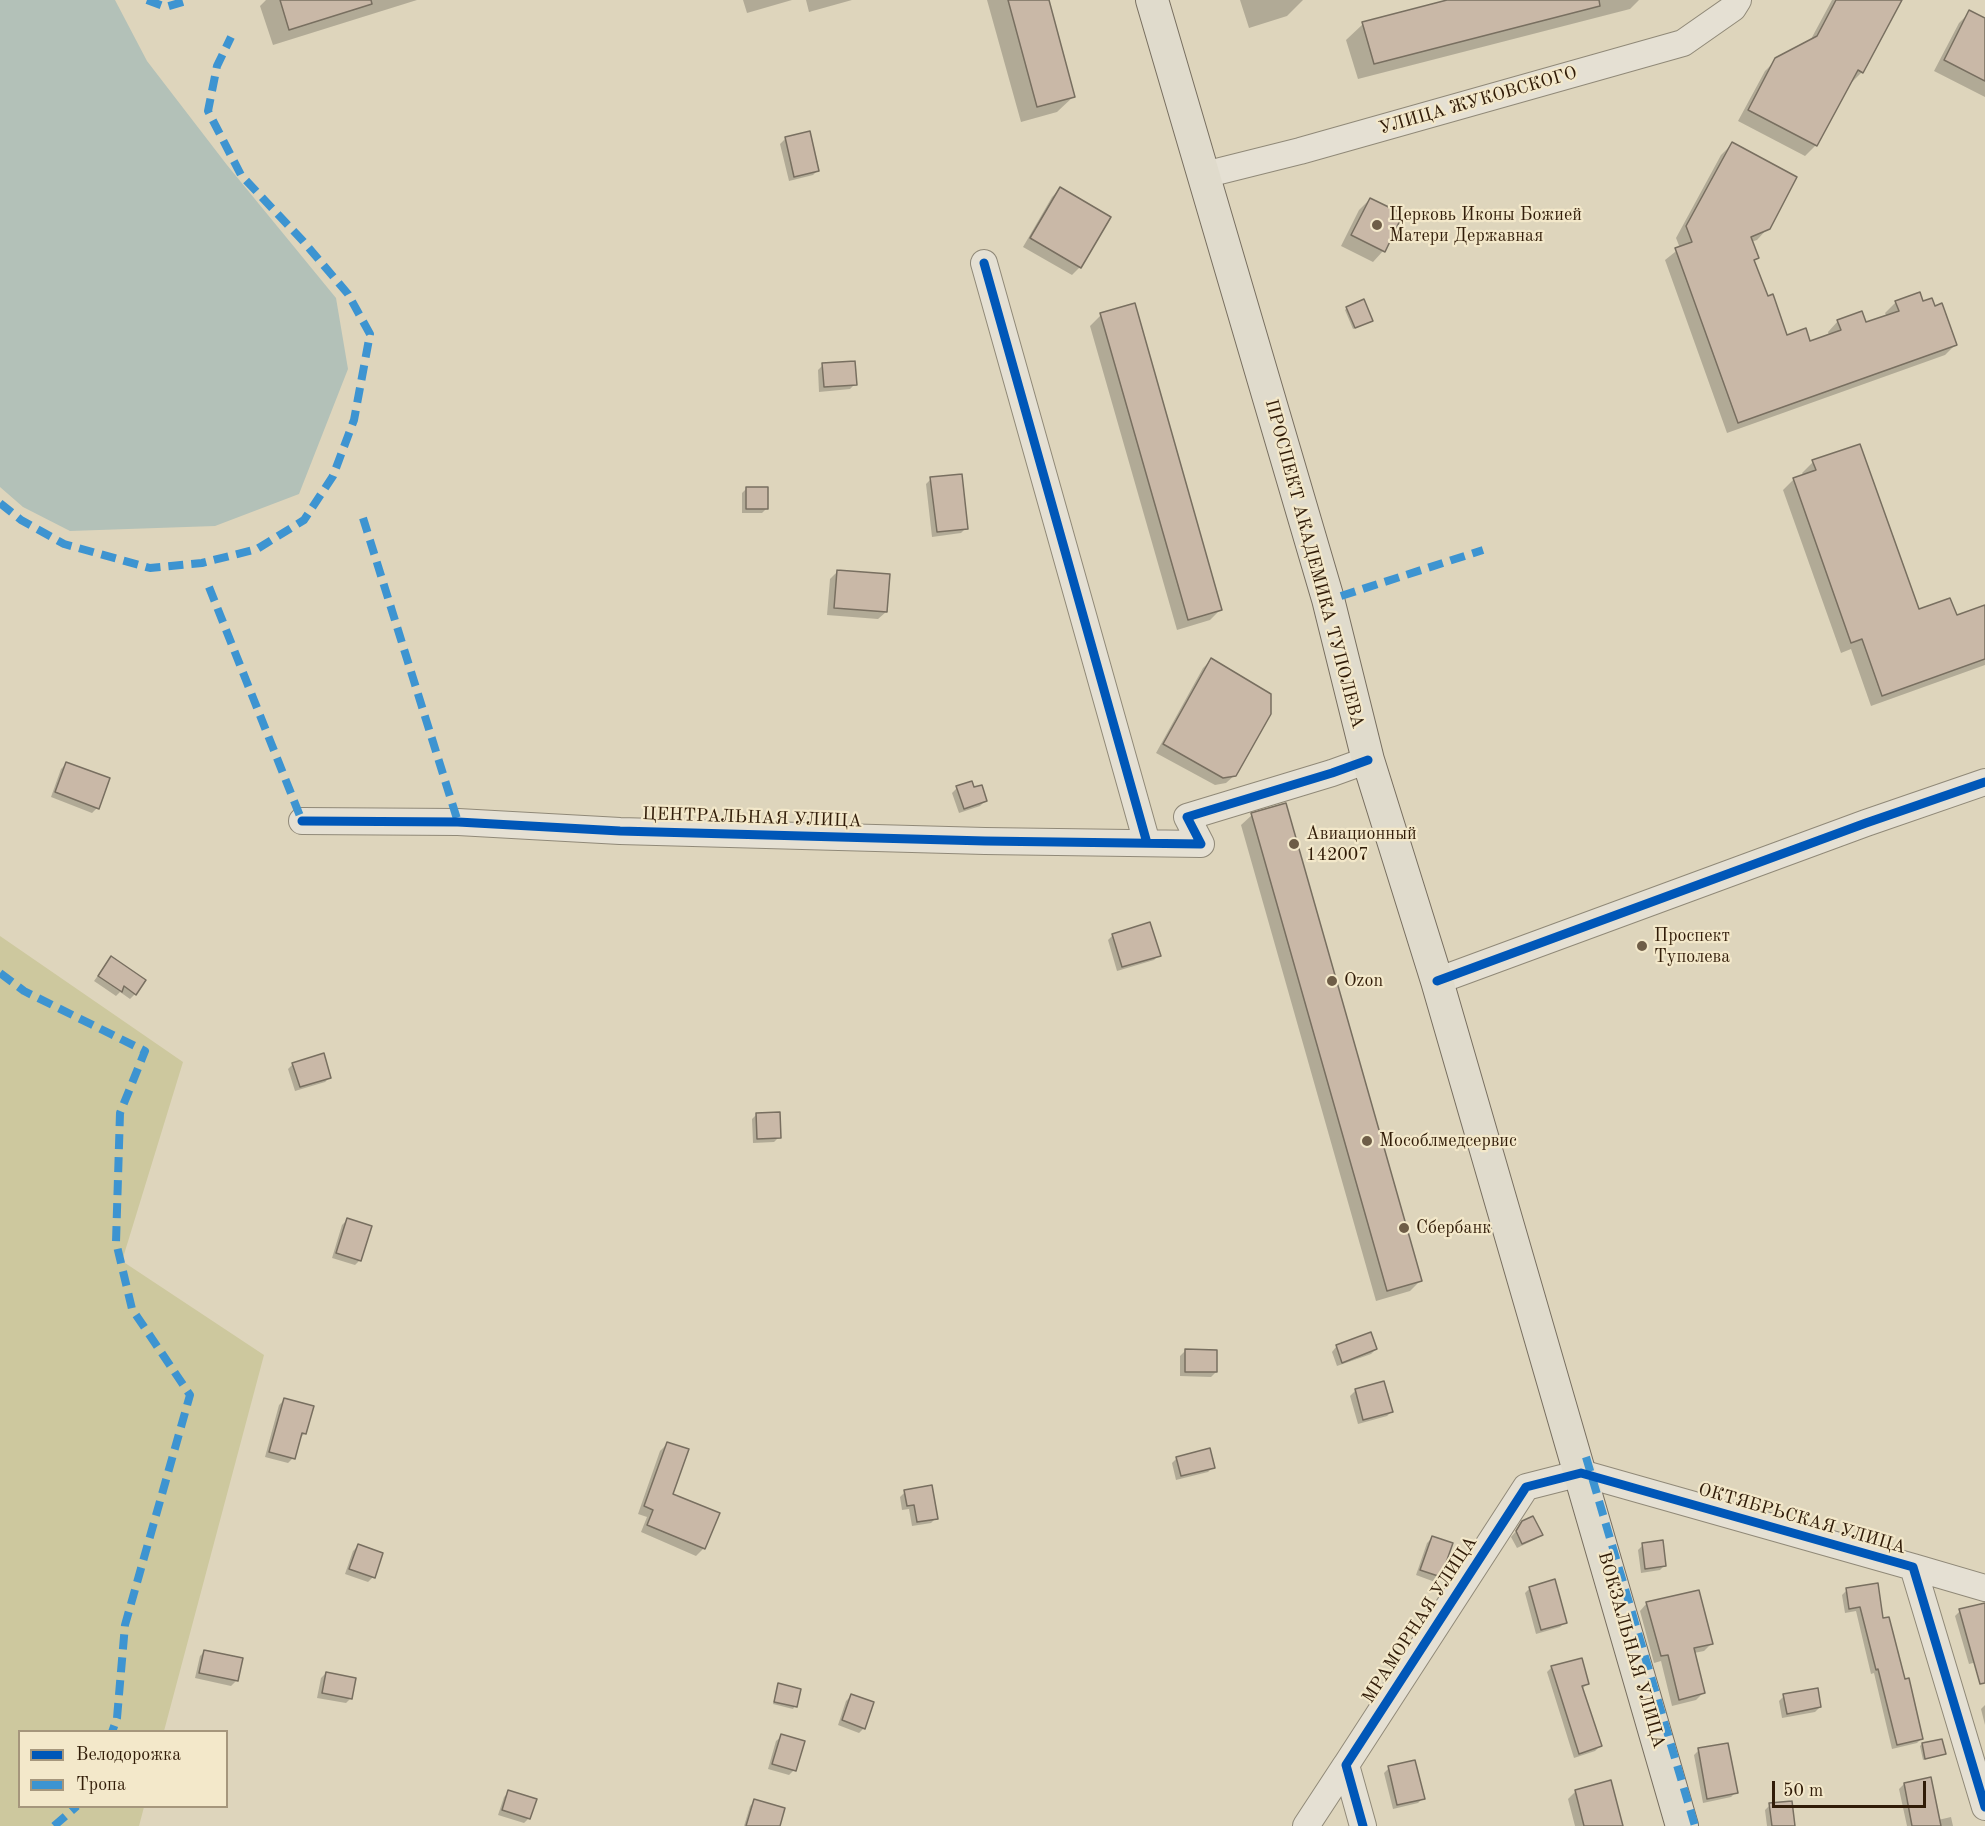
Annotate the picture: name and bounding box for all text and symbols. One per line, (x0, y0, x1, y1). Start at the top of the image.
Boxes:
street label: УЛИЦА ЖУКОВСКОГО (1376, 62, 1580, 140)
place label: Церковь Иконы Божией Матери Державная (1389, 204, 1582, 246)
marker: Церковь Иконы Божией Матери Державная (1370, 218, 1384, 232)
street label: ПРОСПЕКТ АКАДЕМИКА ТУПОЛЕВА (1260, 397, 1368, 731)
street label: ЦЕНТРАЛЬНАЯ УЛИЦА (642, 803, 862, 833)
place label: Авиационный 142007 (1306, 823, 1417, 866)
marker: Авиационный 142007 (1287, 837, 1301, 851)
place label: Проспект Туполева (1654, 925, 1730, 968)
marker: Проспект Туполева (1635, 939, 1649, 953)
place label: Ozon (1344, 970, 1383, 992)
marker: Ozon (1325, 974, 1339, 988)
place label: Мособлмедсервис (1379, 1130, 1517, 1152)
marker: Мособлмедсервис (1360, 1134, 1374, 1148)
place label: Сбербанк (1416, 1217, 1491, 1239)
marker: Сбербанк (1397, 1221, 1411, 1235)
street label: ОКТЯБРЬСКАЯ УЛИЦА (1696, 1479, 1908, 1559)
street label: МРАМОРНАЯ УЛИЦА (1358, 1533, 1482, 1707)
street label: ВОКЗАЛЬНАЯ УЛИЦА (1593, 1549, 1669, 1751)
legend (18, 1730, 228, 1808)
text: Велодорожка (76, 1746, 181, 1764)
scale bar (1775, 1769, 1930, 1807)
text: Тропа (76, 1776, 126, 1794)
text: 50 m (1783, 1782, 1823, 1800)

